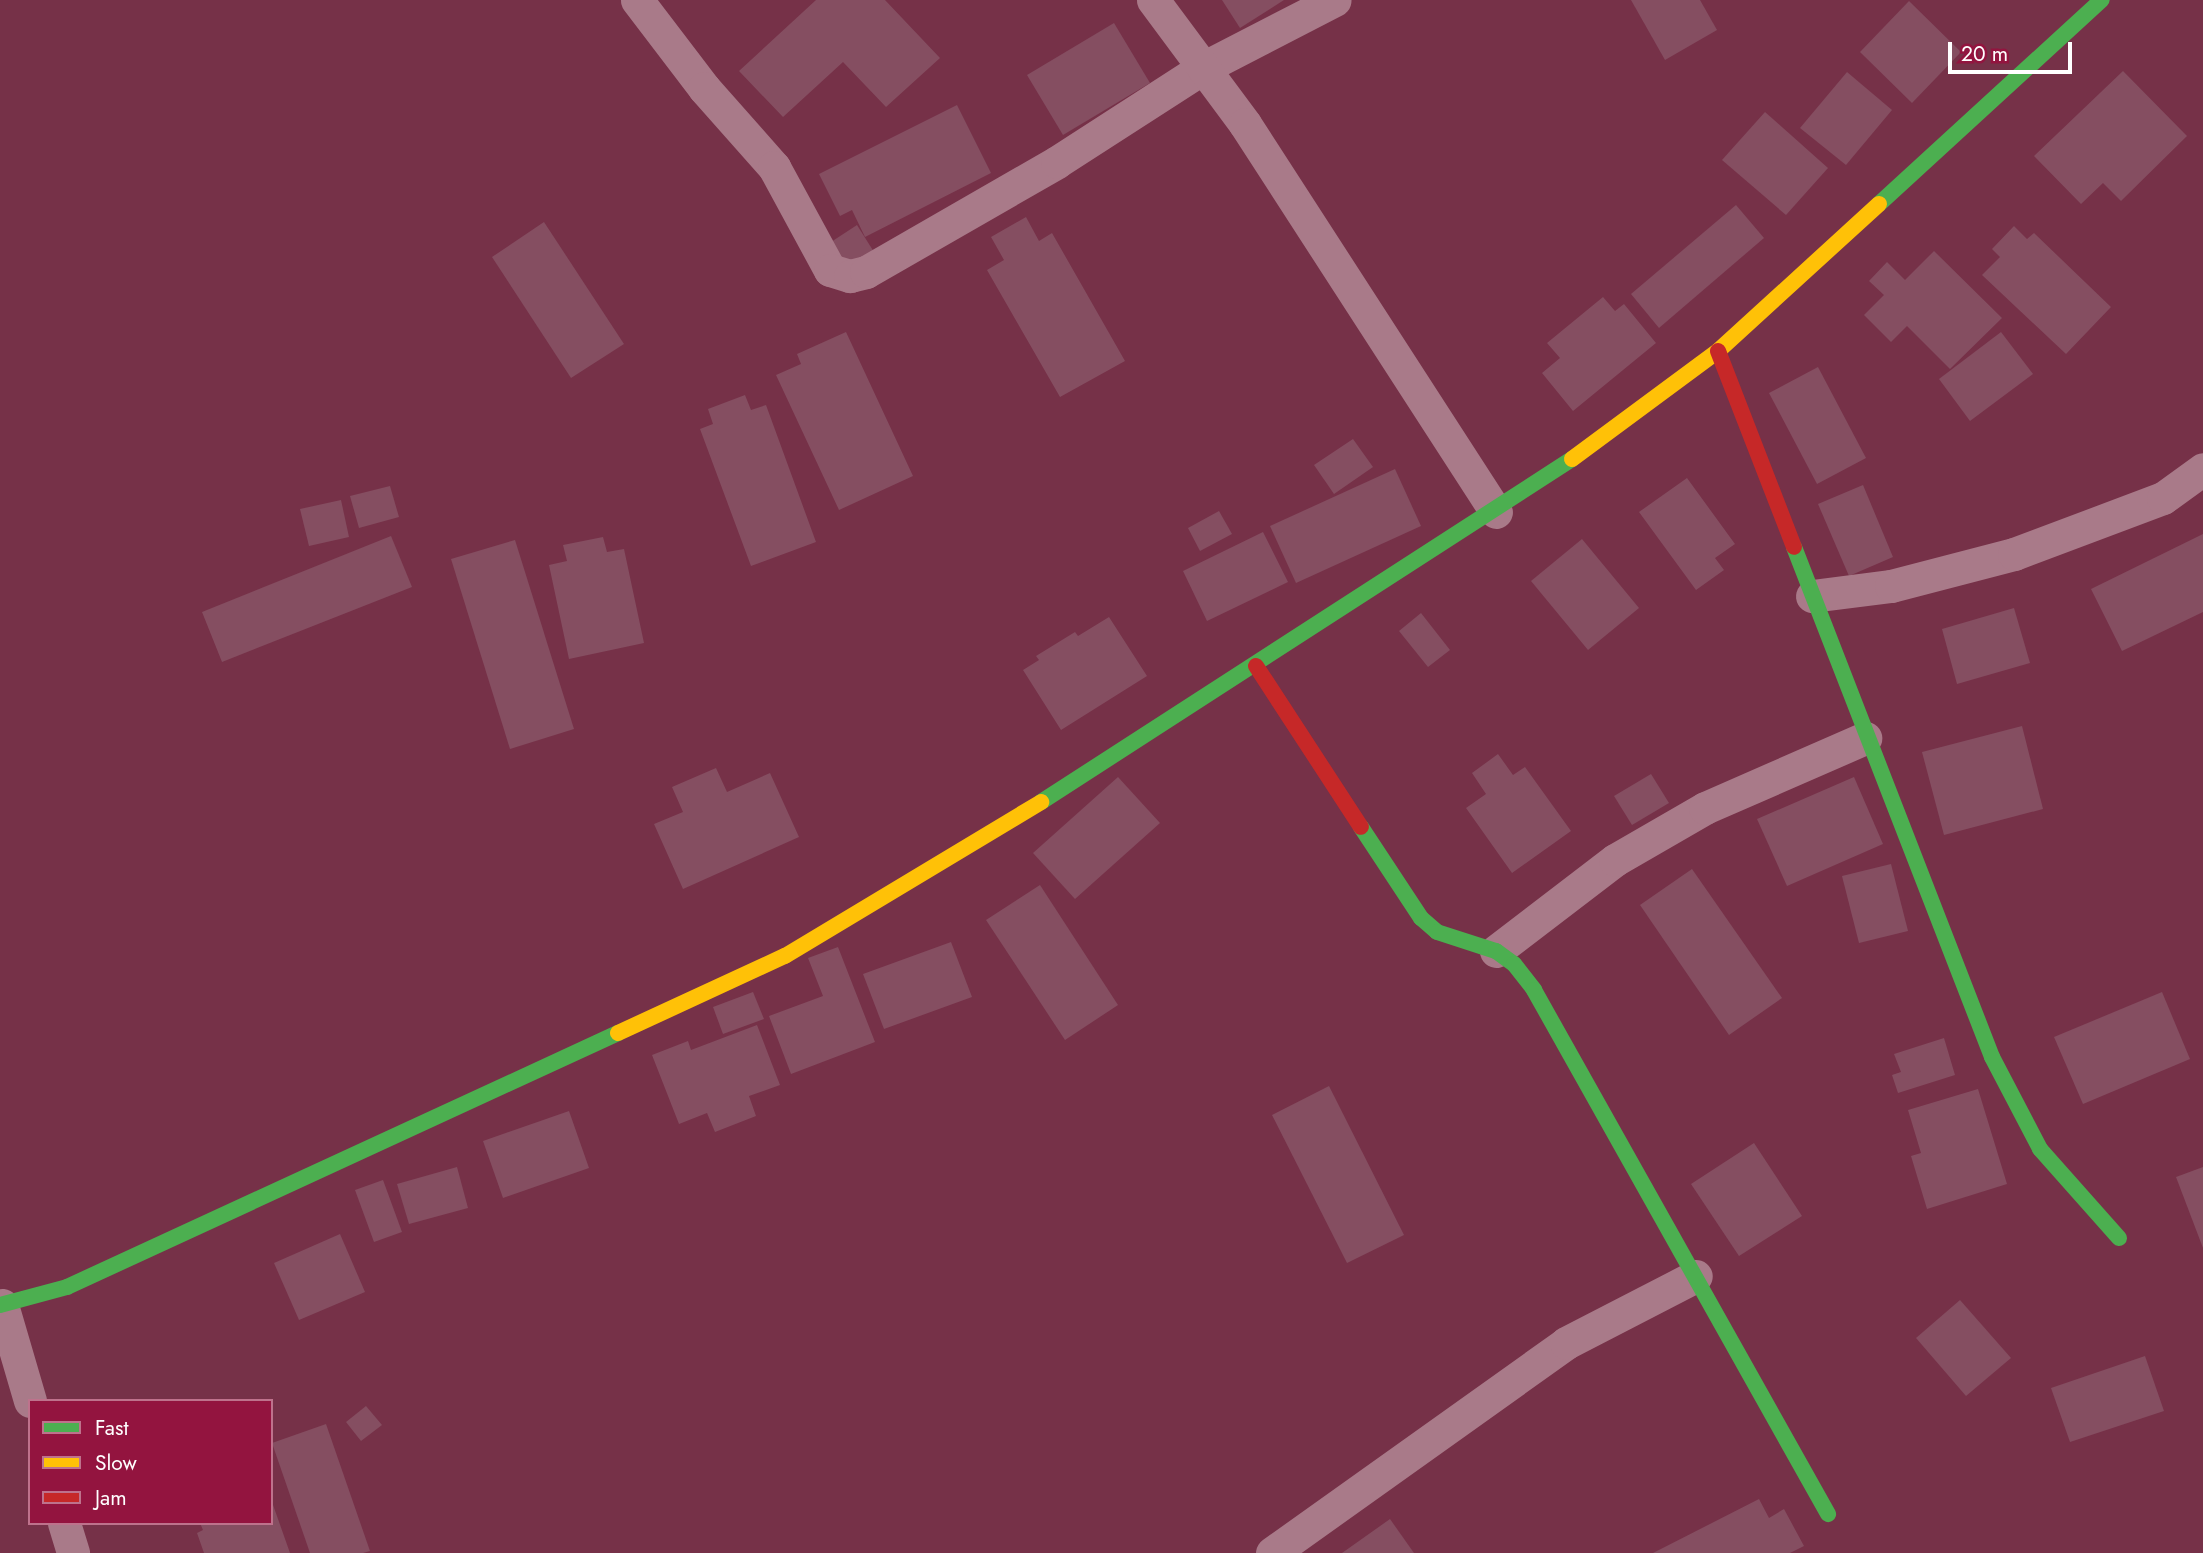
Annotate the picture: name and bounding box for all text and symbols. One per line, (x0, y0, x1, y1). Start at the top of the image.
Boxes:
scale bar (1951, 28, 2075, 72)
text: 20 m (1961, 39, 2008, 69)
legend (28, 1399, 273, 1525)
text: Fast (95, 1413, 128, 1443)
text: Slow (95, 1448, 137, 1478)
text: Jam (95, 1483, 127, 1513)

